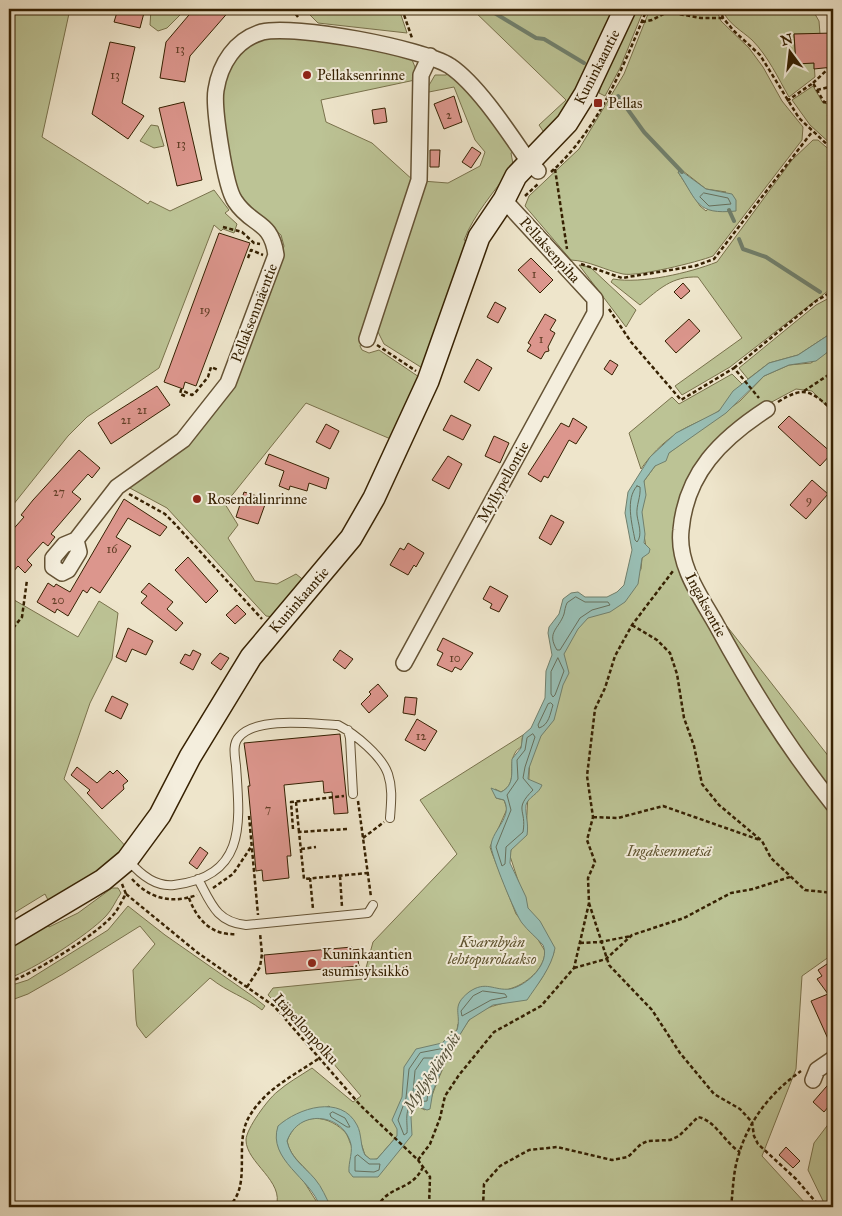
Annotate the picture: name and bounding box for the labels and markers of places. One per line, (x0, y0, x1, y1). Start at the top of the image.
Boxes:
place label: Pellaksenrinne (317, 66, 405, 84)
marker: Pellaksenrinne (301, 69, 313, 81)
place label: Pellas (608, 94, 642, 112)
marker: Pellas (592, 97, 604, 109)
place label: Rosendalinrinne (207, 490, 307, 508)
marker: Rosendalinrinne (191, 493, 203, 505)
place label: Kuninkaantien asumisyksikkö (322, 945, 412, 980)
marker: Kuninkaantien asumisyksikkö (306, 957, 318, 969)

